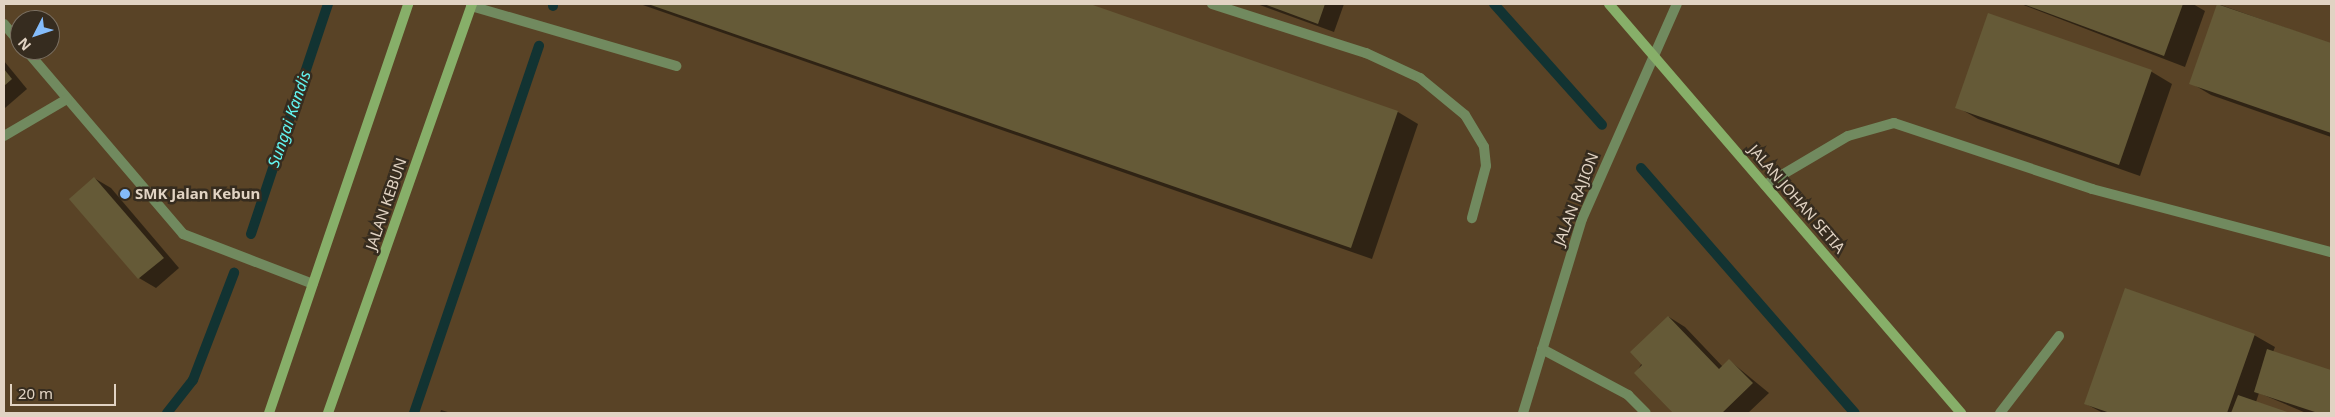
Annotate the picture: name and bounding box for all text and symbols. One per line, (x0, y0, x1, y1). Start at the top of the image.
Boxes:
north arrow (10, 10, 60, 60)
text: N (13, 34, 35, 55)
water label: Sungai Kandis (263, 68, 315, 170)
street label: JALAN JOHAN SETIA (1745, 141, 1849, 257)
street label: JALAN RAJION (1550, 150, 1602, 248)
street label: JALAN KEBUN (362, 156, 410, 252)
place label: SMK Jalan Kebun (135, 185, 260, 203)
marker: SMK Jalan Kebun (119, 188, 131, 200)
scale bar (12, 374, 119, 406)
text: 20 m (18, 383, 53, 403)

